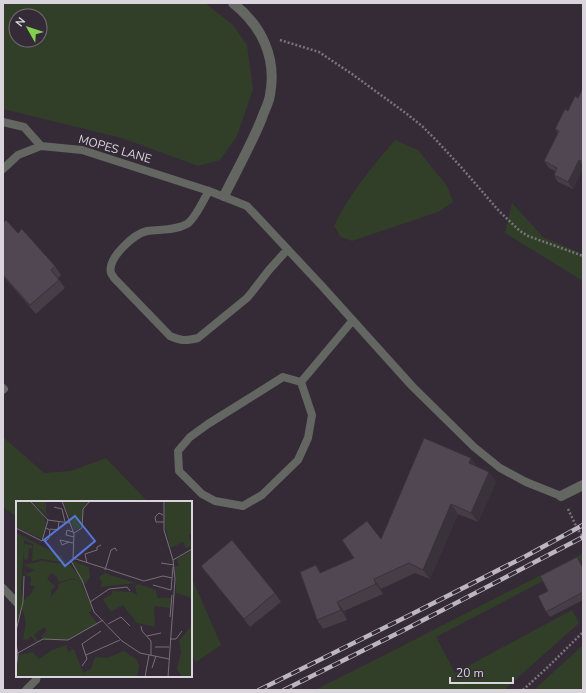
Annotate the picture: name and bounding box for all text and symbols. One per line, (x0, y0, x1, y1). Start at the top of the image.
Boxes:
north arrow (8, 8, 48, 48)
text: N (12, 14, 29, 30)
street label: MOPES LANE (77, 131, 153, 167)
inset map (16, 501, 192, 677)
scale bar (450, 659, 513, 685)
text: 20 m (456, 665, 484, 681)

